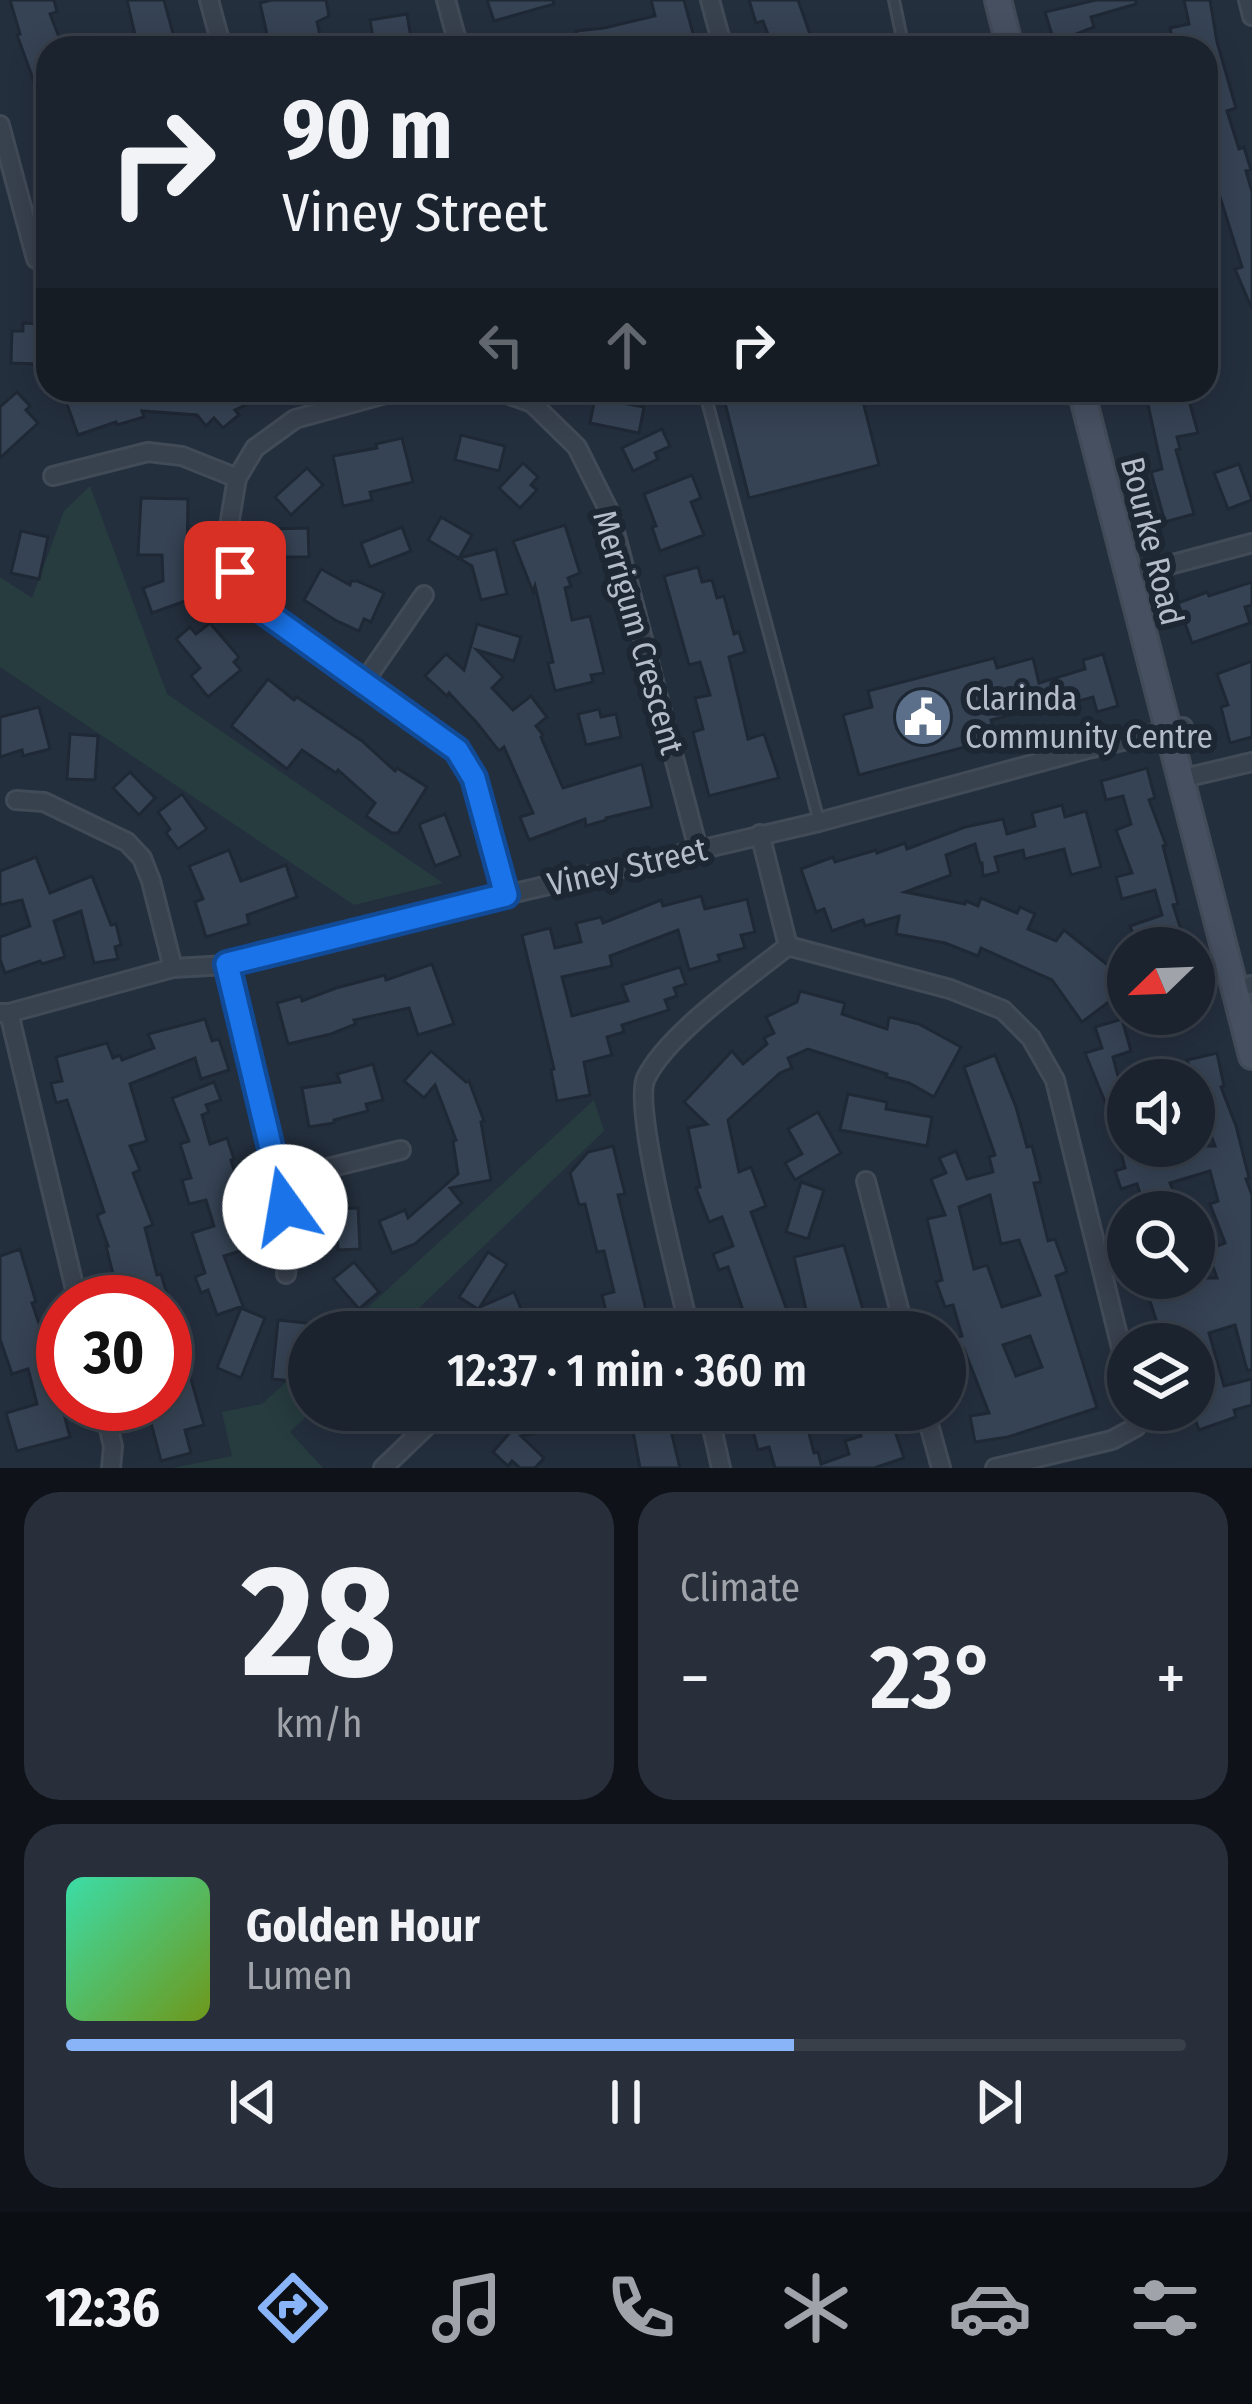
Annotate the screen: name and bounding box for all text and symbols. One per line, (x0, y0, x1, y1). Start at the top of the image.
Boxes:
text: 90 m (282, 79, 453, 180)
icon: right (84, 84, 240, 240)
text: Viney Street (282, 181, 548, 245)
icon: left (468, 312, 534, 378)
icon: ahead (594, 312, 660, 378)
icon: right (720, 312, 786, 378)
street label: Bourke Road (1112, 453, 1192, 629)
street label: Merrigum Crescent (584, 506, 692, 759)
pin (184, 521, 286, 623)
icon: arrive (202, 539, 268, 605)
place label: Clarinda Community Centre (965, 679, 1213, 757)
public building icon: Clarinda Community Centre (892, 686, 954, 748)
street label: Viney Street (544, 829, 711, 905)
north arrow (1107, 927, 1215, 1035)
map controls (1107, 927, 1215, 1431)
button: sound (1107, 1059, 1215, 1167)
position arrow (222, 1144, 348, 1270)
button: search (1107, 1191, 1215, 1299)
speed limit sign: 30 (36, 1275, 192, 1431)
button: layers (1107, 1323, 1215, 1431)
text: 12:37 · 1 min · 360 m (447, 1344, 807, 1398)
text: 28 (242, 1529, 396, 1716)
text: Climate (680, 1565, 800, 1611)
text: 23° (870, 1624, 996, 1732)
text: − (680, 1639, 710, 1718)
text: + (1156, 1639, 1186, 1718)
text: km/h (276, 1701, 362, 1747)
text: Golden Hour (246, 1899, 480, 1953)
text: Lumen (246, 1953, 353, 1999)
icon: previous (220, 2069, 286, 2135)
icon: pause (593, 2069, 659, 2135)
icon: next (966, 2069, 1032, 2135)
icon: directions (251, 2266, 335, 2350)
icon: music (425, 2266, 509, 2350)
icon: phone (599, 2266, 683, 2350)
icon: climate (774, 2266, 858, 2350)
icon: car (948, 2266, 1032, 2350)
icon: filters (1123, 2266, 1207, 2350)
text: 12:36 (45, 2276, 160, 2340)

